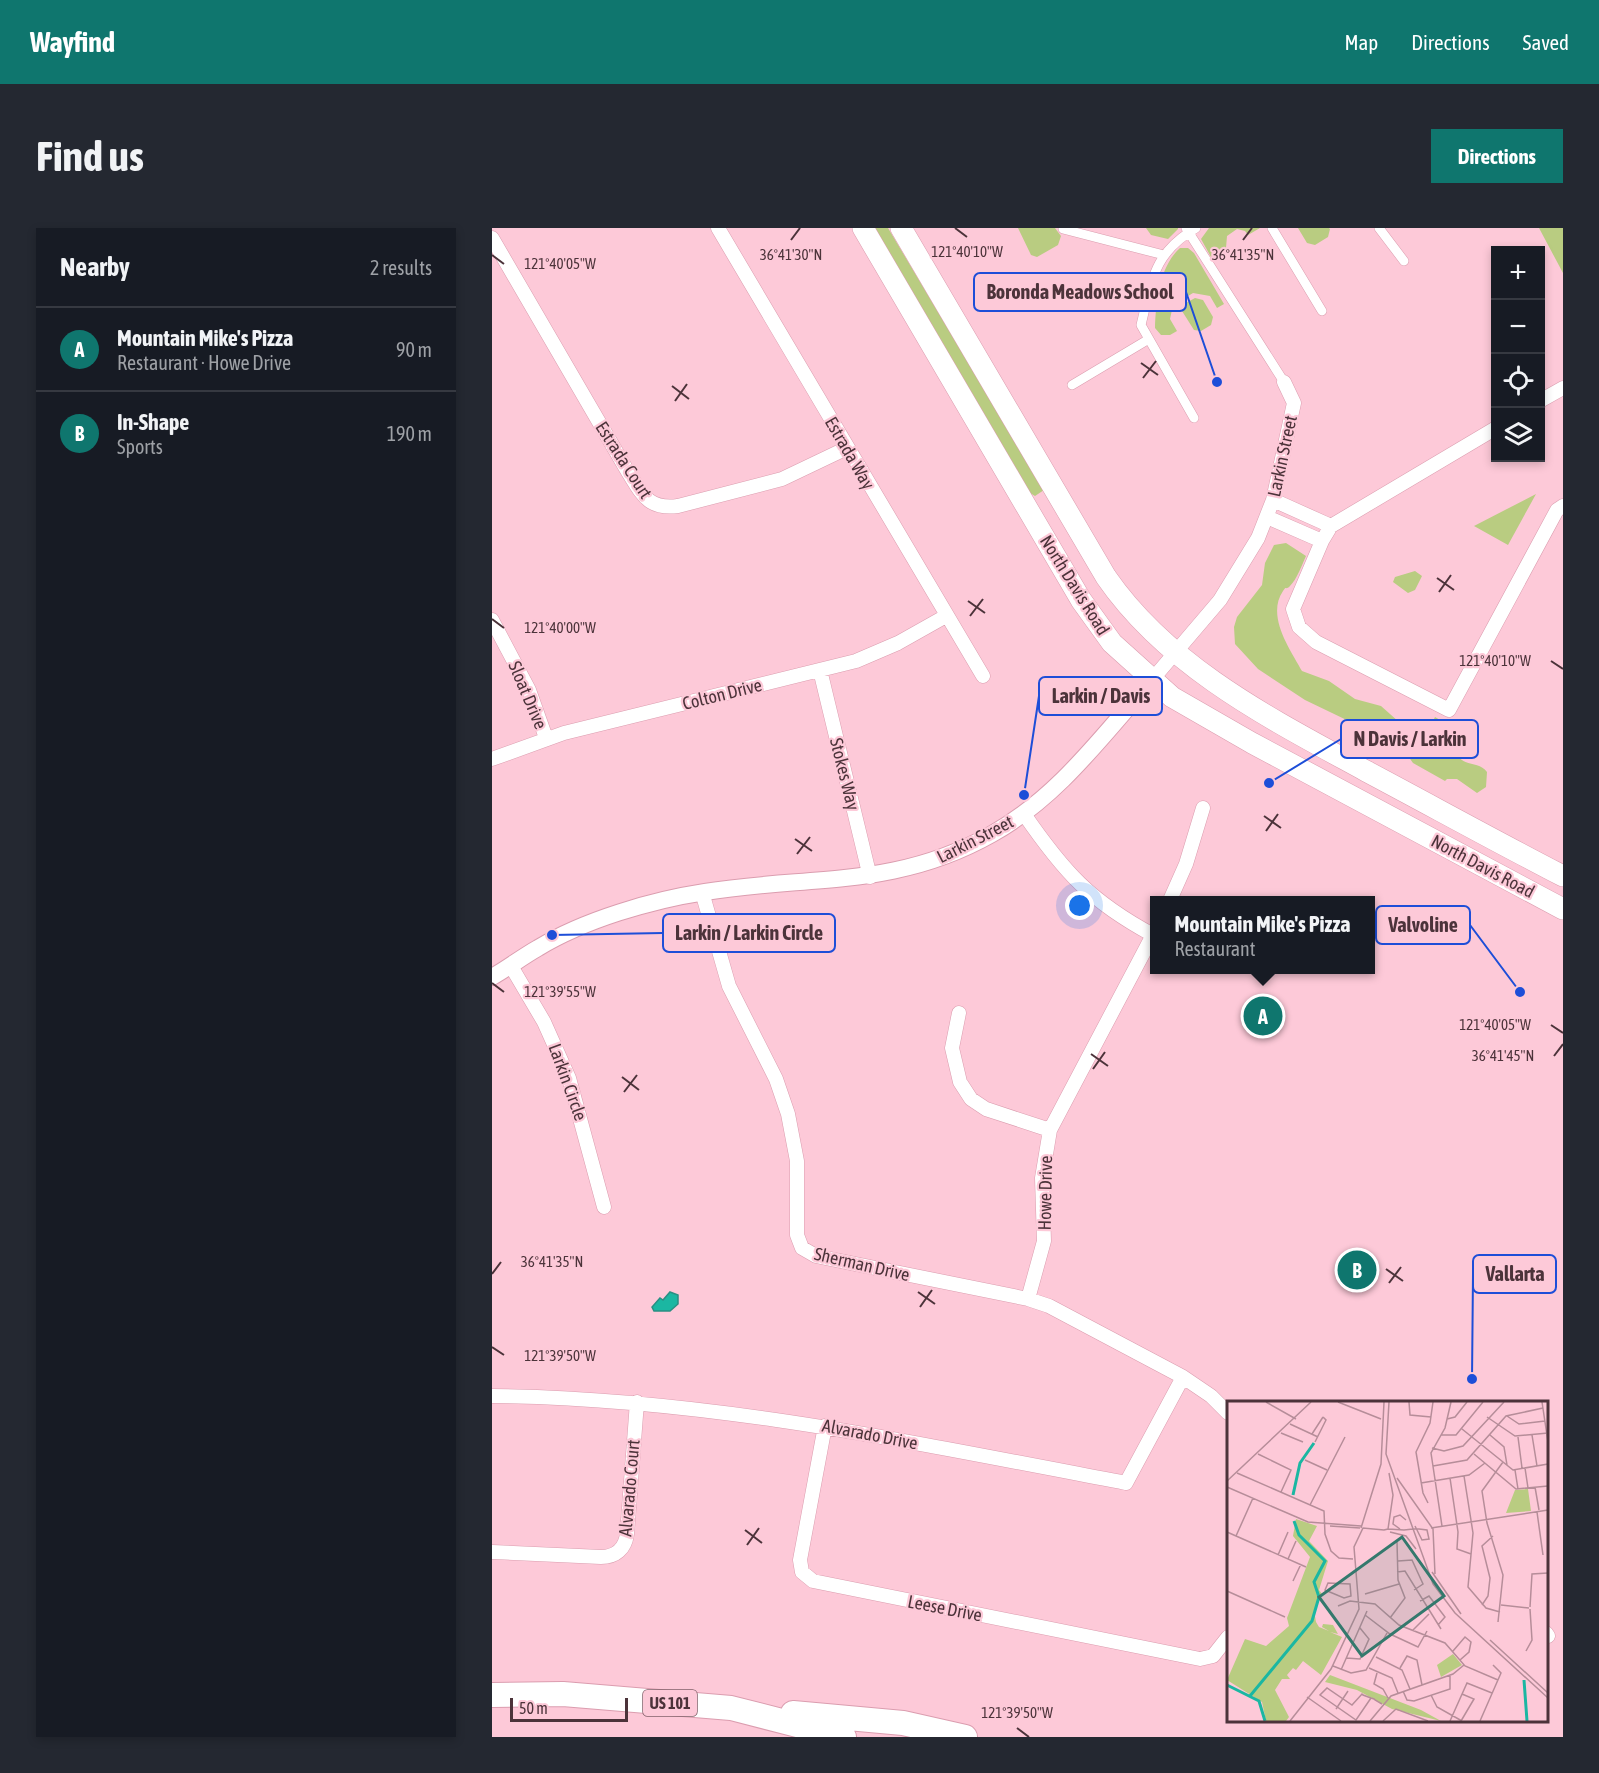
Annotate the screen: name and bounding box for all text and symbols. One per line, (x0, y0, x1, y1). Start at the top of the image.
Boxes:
text: Wayfind (30, 26, 115, 58)
text: Map (1344, 30, 1378, 54)
text: Directions (1411, 30, 1490, 54)
text: Saved (1523, 30, 1569, 54)
button: Directions (1431, 129, 1563, 183)
text: Find us (36, 132, 144, 180)
text: 121°40'10"W (931, 243, 1003, 260)
text: 36°41'30"N (760, 246, 822, 263)
text: 36°41'35"N (1212, 246, 1274, 263)
map controls (1491, 246, 1545, 462)
button: + (1491, 246, 1545, 300)
text: Nearby (60, 252, 130, 282)
text: 121°40'05"W (524, 255, 596, 272)
text: 2 results (370, 256, 432, 279)
callout: Boronda Meadows School (974, 273, 1186, 311)
text: Boronda Meadows School (986, 280, 1174, 303)
button: − (1491, 300, 1545, 354)
text: Mountain Mike's Pizza (117, 325, 293, 351)
text: A (75, 338, 84, 361)
text: 90 m (396, 338, 432, 361)
text: Restaurant · Howe Drive (117, 351, 291, 374)
button: locate (1491, 354, 1545, 408)
button: layers (1491, 408, 1545, 462)
text: In-Shape (117, 409, 189, 435)
street label: Estrada Way (821, 413, 879, 493)
street label: Larkin Street (1263, 413, 1301, 499)
street label: Estrada Court (591, 418, 657, 502)
text: B (75, 422, 84, 445)
text: 190 m (387, 422, 432, 445)
text: Sports (117, 435, 163, 458)
street label: North Davis Road (1036, 531, 1114, 639)
text: 121°40'00"W (524, 619, 596, 636)
text: 121°40'10"W (1459, 652, 1531, 669)
street label: Sloat Drive (504, 658, 552, 732)
street label: Colton Drive (680, 674, 764, 714)
callout: Larkin / Davis (1039, 677, 1162, 715)
text: Larkin / Davis (1052, 684, 1150, 707)
callout: N Davis / Larkin (1341, 720, 1478, 758)
text: N Davis / Larkin (1353, 727, 1467, 750)
street label: Stokes Way (826, 736, 864, 812)
street label: Larkin Street (933, 811, 1017, 867)
street label: North Davis Road (1428, 830, 1538, 902)
your location (1065, 891, 1094, 920)
popup (1150, 896, 1375, 974)
callout: Valvoline (1376, 906, 1470, 944)
text: Mountain Mike's Pizza (1174, 911, 1351, 937)
text: Valvoline (1387, 913, 1458, 936)
callout: Larkin / Larkin Circle (663, 914, 835, 952)
text: Larkin / Larkin Circle (675, 921, 823, 944)
text: Restaurant (1174, 937, 1256, 960)
text: 121°39'55"W (524, 983, 596, 1000)
pin: A (1244, 994, 1282, 1038)
text: 121°40'05"W (1459, 1016, 1531, 1033)
street label: Larkin Circle (544, 1041, 592, 1123)
text: 36°41'45"N (1472, 1047, 1534, 1064)
street label: Howe Drive (1034, 1155, 1056, 1231)
street label: Sherman Drive (812, 1243, 912, 1285)
pin: B (1338, 1248, 1376, 1292)
text: 36°41'35"N (521, 1253, 583, 1270)
callout: Vallarta (1473, 1255, 1556, 1293)
text: Vallarta (1484, 1262, 1545, 1285)
text: 121°39'50"W (524, 1347, 596, 1364)
inset map (1227, 1401, 1548, 1722)
street label: Alvarado Drive (821, 1414, 919, 1454)
street label: Alvarado Court (614, 1439, 644, 1537)
street label: Leese Drive (906, 1591, 984, 1625)
road number: US 101 (643, 1690, 697, 1716)
scale bar (510, 1695, 628, 1722)
text: 50 m (519, 1699, 548, 1717)
text: 121°39'50"W (981, 1704, 1053, 1721)

